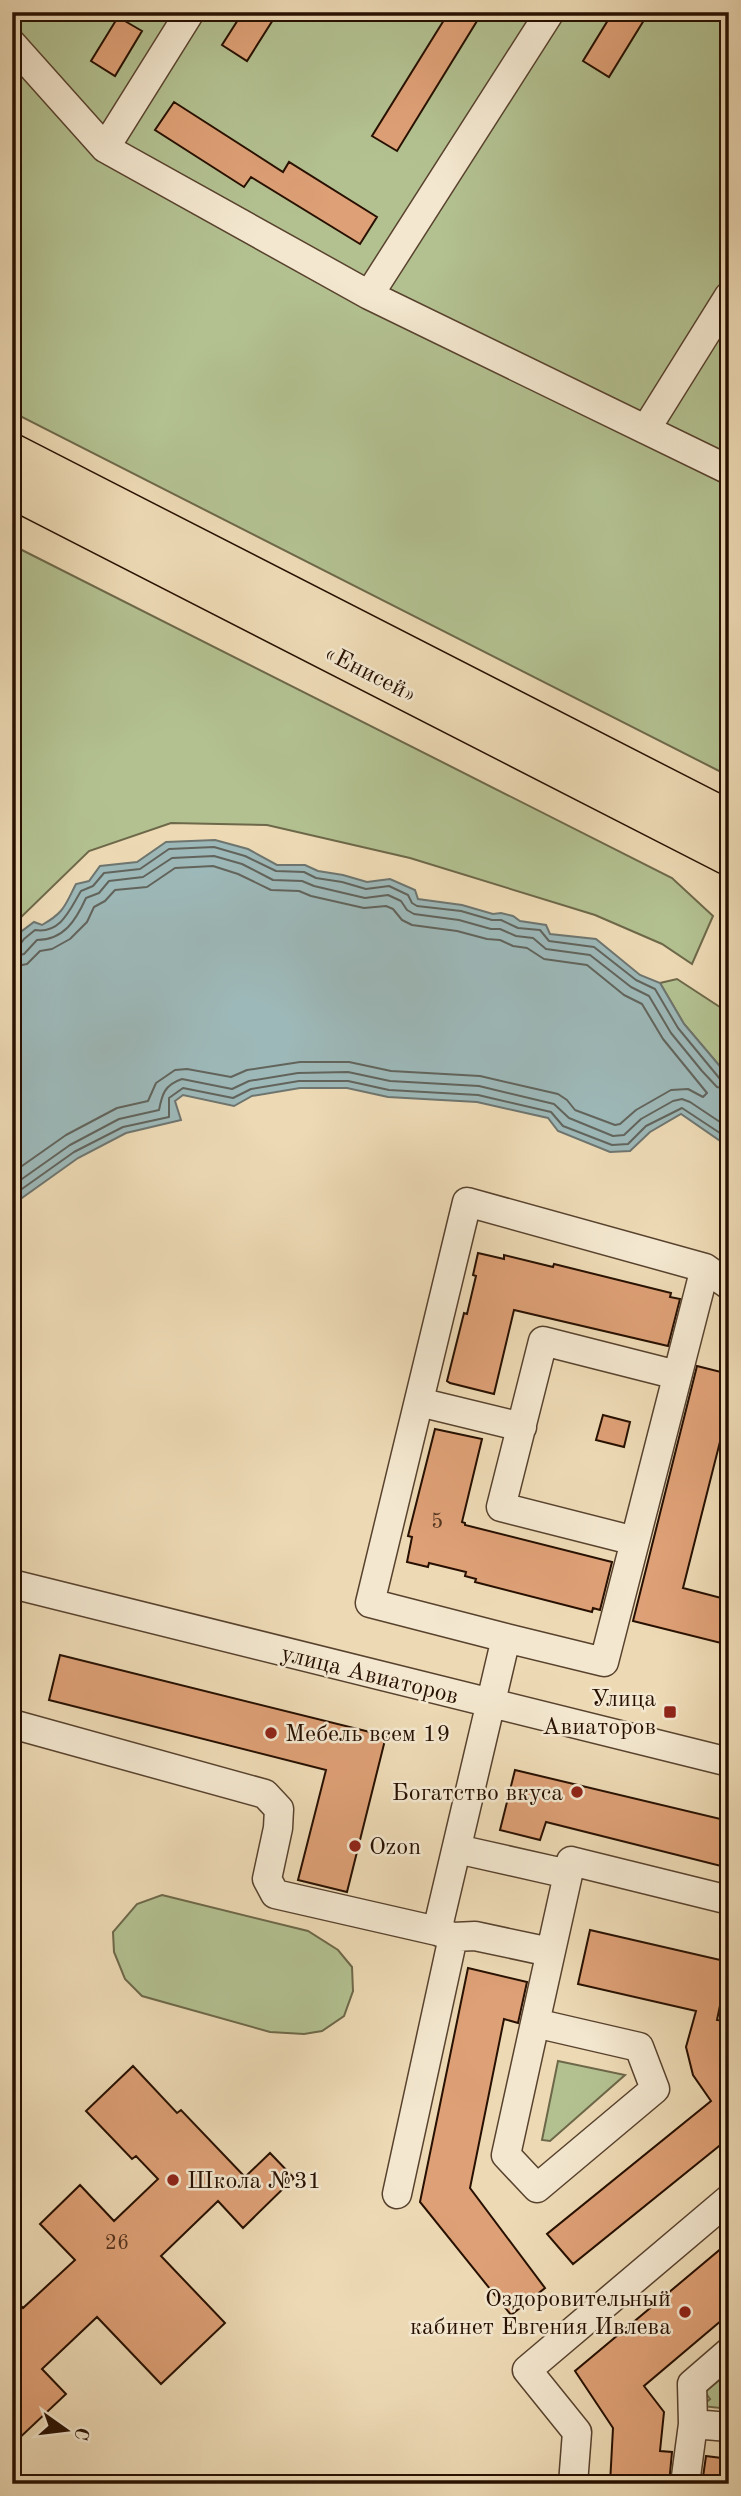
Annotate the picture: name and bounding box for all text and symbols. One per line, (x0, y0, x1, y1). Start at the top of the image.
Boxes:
street label: «Енисей» (320, 641, 420, 708)
house number: 5 (431, 1512, 443, 1533)
street label: улица Авиаторов (278, 1642, 461, 1710)
place label: Улица Авиаторов (542, 1688, 656, 1740)
marker: Улица Авиаторов (662, 1704, 678, 1720)
place label: Мебель всем 19 (285, 1723, 451, 1747)
marker: Мебель всем 19 (263, 1725, 279, 1741)
place label: Богатство вкуса (392, 1782, 563, 1806)
marker: Богатство вкуса (569, 1784, 585, 1800)
place label: Ozon (369, 1836, 421, 1860)
marker: Ozon (347, 1838, 363, 1854)
place label: Школа №31 (187, 2170, 322, 2194)
marker: Школа №31 (165, 2172, 181, 2188)
house number: 26 (105, 2233, 129, 2254)
place label: Оздоровительный кабинет Евгения Ивлева (410, 2288, 671, 2340)
marker: Оздоровительный кабинет Евгения Ивлева (677, 2304, 693, 2320)
north arrow (32, 2394, 102, 2464)
text: С (69, 2425, 91, 2442)

